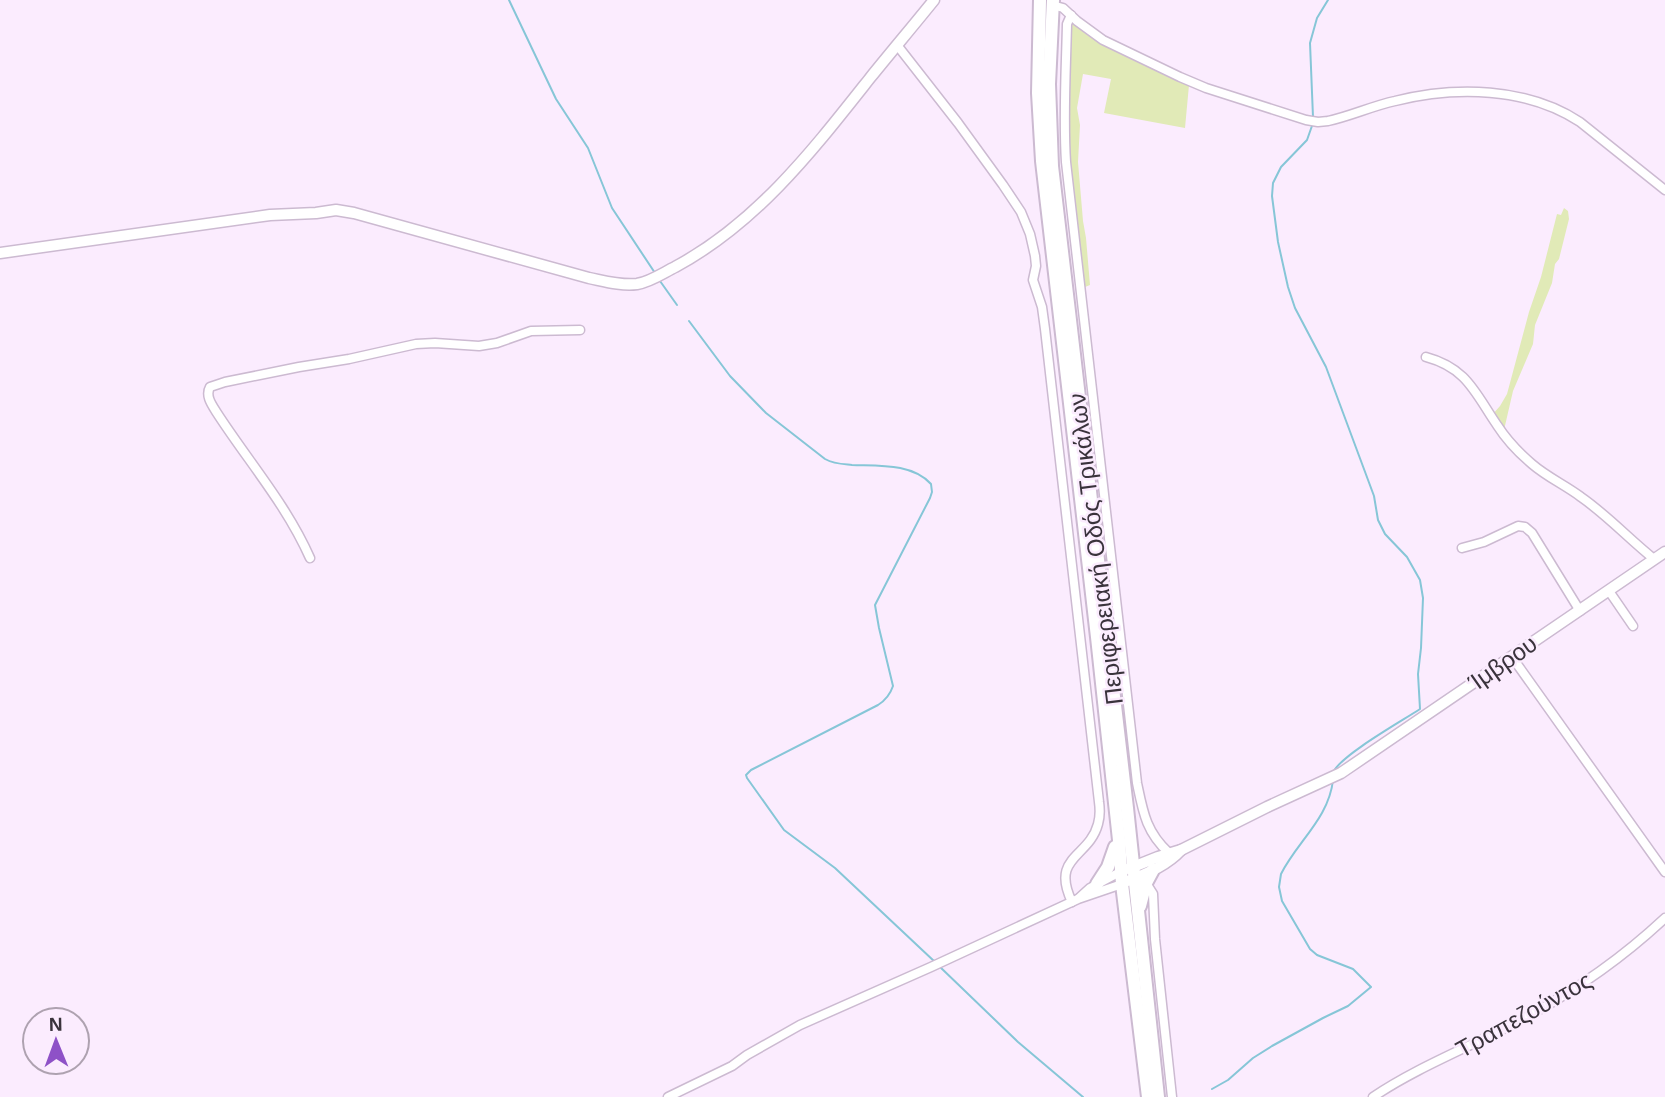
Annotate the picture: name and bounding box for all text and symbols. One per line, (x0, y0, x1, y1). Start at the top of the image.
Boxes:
street label: Περιφερειακή Οδός Τρικάλων (1063, 392, 1128, 706)
street label: Ίμβρου (1463, 629, 1542, 696)
street label: Τραπεζούντος (1451, 966, 1596, 1063)
north arrow (21, 1006, 91, 1076)
text: N (49, 1014, 63, 1035)

